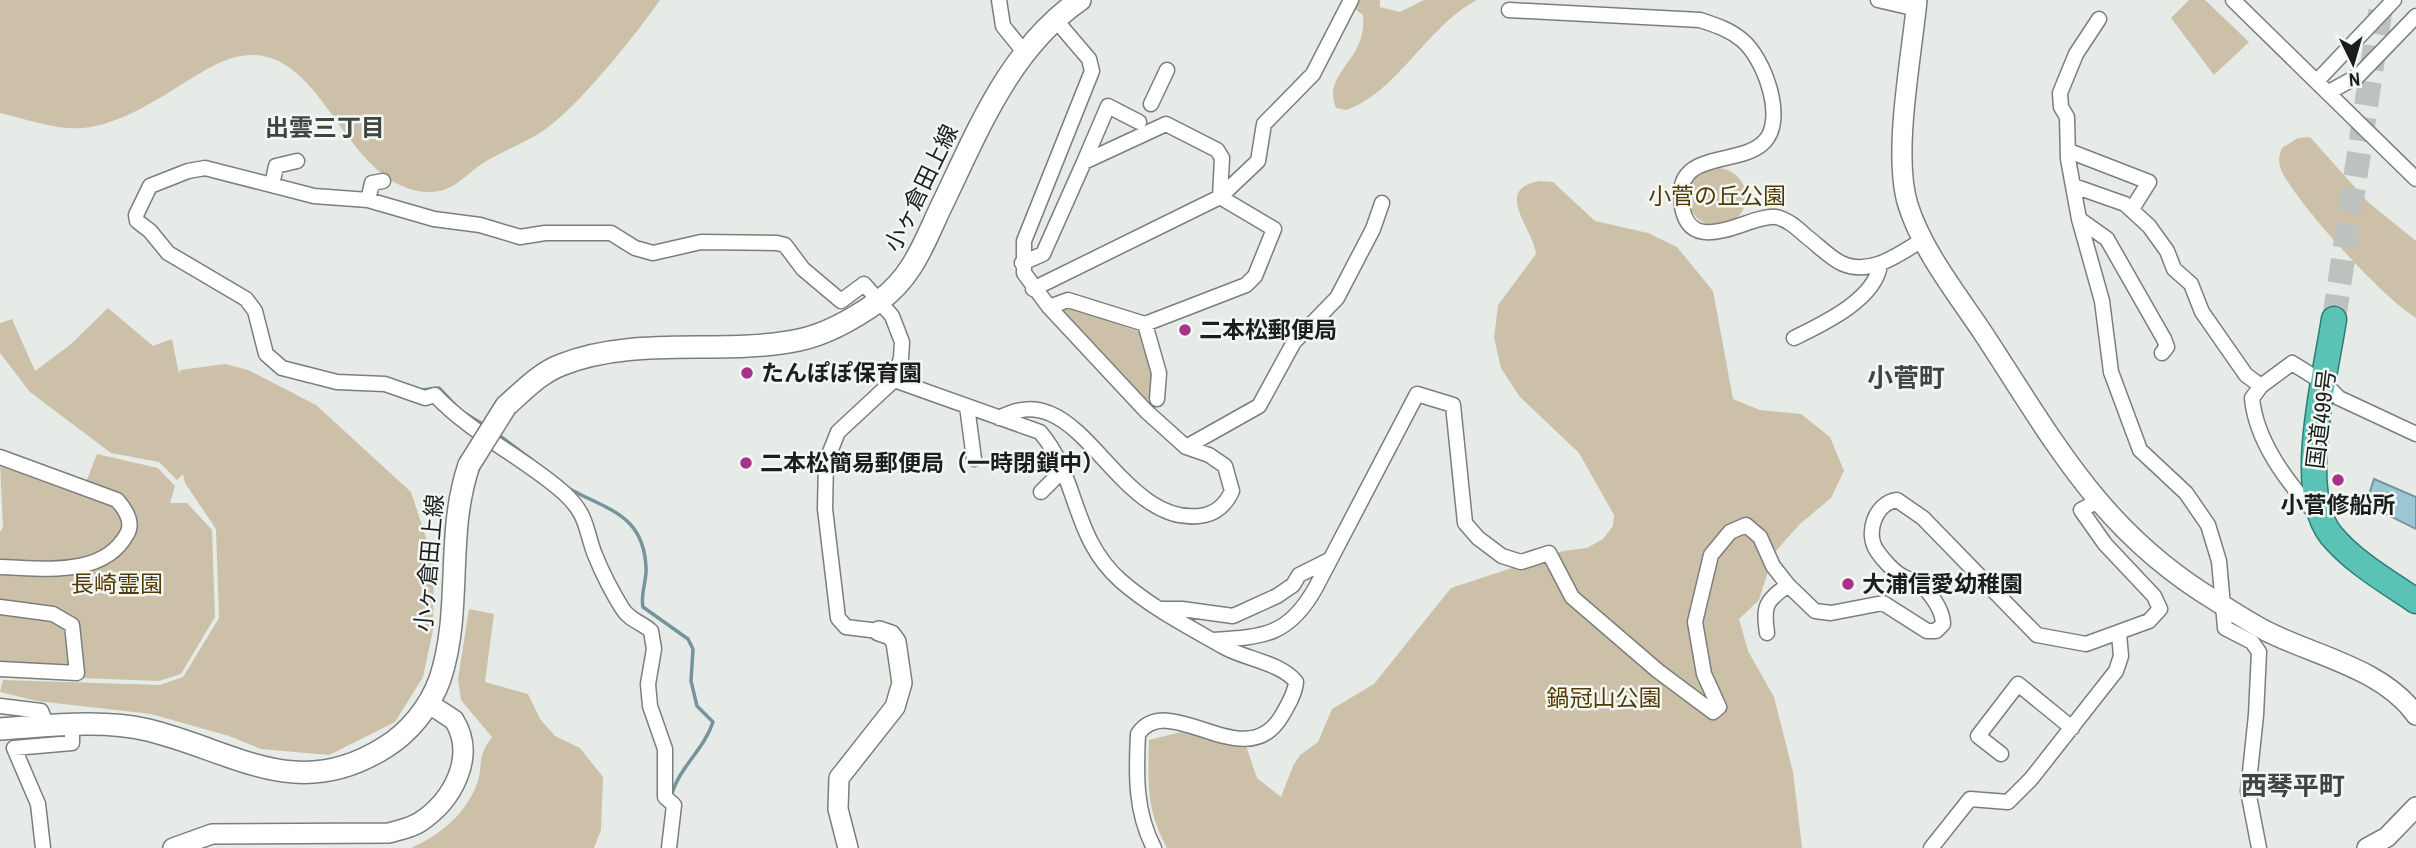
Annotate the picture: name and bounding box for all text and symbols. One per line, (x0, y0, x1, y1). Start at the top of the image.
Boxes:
north arrow (2318, 28, 2388, 98)
text: N (2348, 66, 2361, 93)
district label: 出雲三丁目 (265, 111, 385, 143)
street label: 小ヶ倉田上線 (876, 119, 965, 257)
park label: 小菅の丘公園 (1648, 180, 1786, 211)
place label: 二本松郵便局 (1199, 314, 1337, 345)
marker: 二本松郵便局 (1177, 322, 1193, 338)
place label: たんぽぽ保育園 (761, 357, 922, 388)
district label: 小菅町 (1867, 360, 1945, 395)
marker: たんぽぽ保育園 (739, 365, 755, 381)
street label: 国道499号 (2299, 367, 2342, 471)
place label: 二本松簡易郵便局（一時閉鎖中） (760, 447, 1105, 478)
marker: 二本松簡易郵便局（一時閉鎖中） (738, 455, 754, 471)
marker: 小菅修船所 (2330, 472, 2346, 488)
place label: 小菅修船所 (2281, 489, 2396, 520)
street label: 小ヶ倉田上線 (407, 493, 450, 633)
park label: 長崎霊園 (71, 568, 163, 599)
place label: 大浦信愛幼稚園 (1862, 568, 2023, 599)
marker: 大浦信愛幼稚園 (1840, 576, 1856, 592)
park label: 鍋冠山公園 (1547, 682, 1662, 713)
district label: 西琴平町 (2241, 768, 2345, 803)

